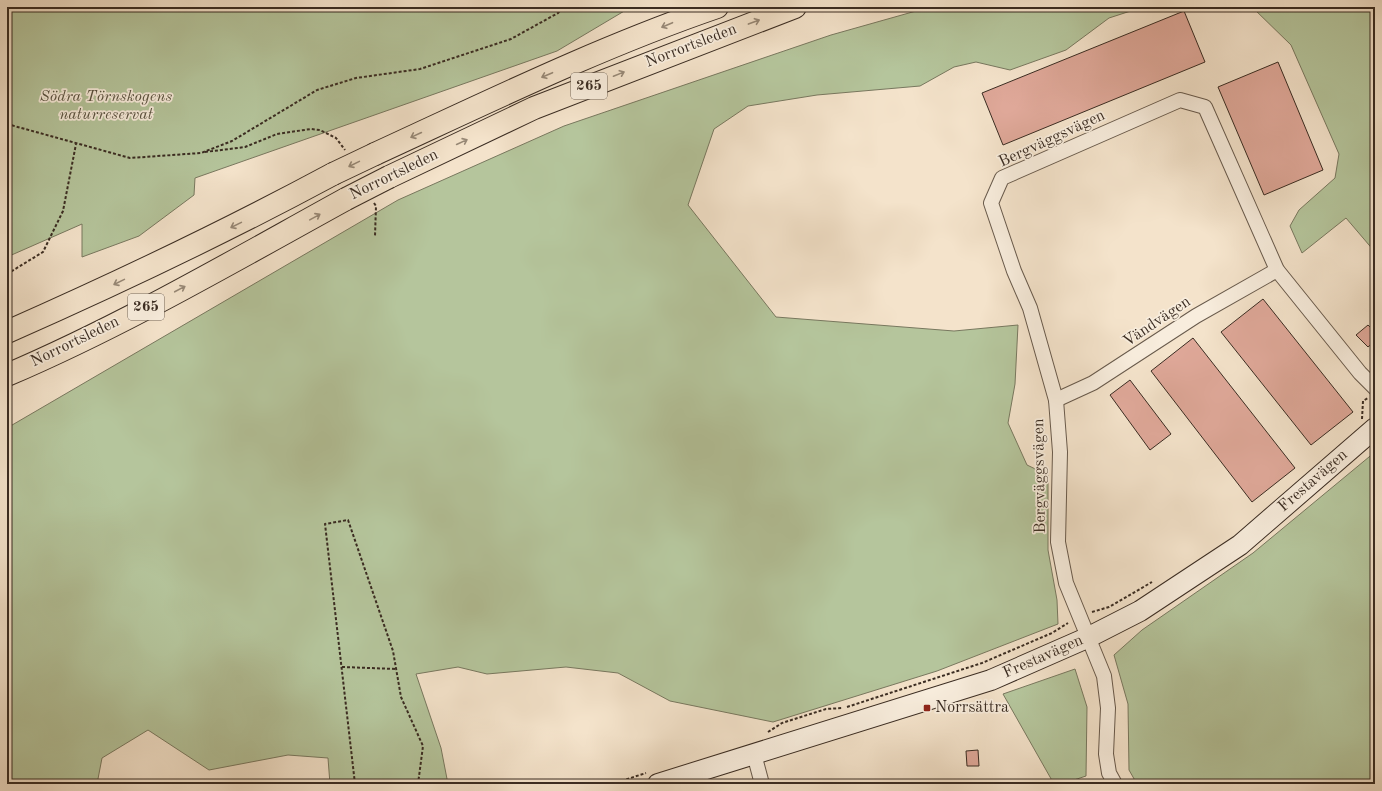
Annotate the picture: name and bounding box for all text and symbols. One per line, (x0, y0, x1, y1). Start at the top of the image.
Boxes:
one-way arrow (747, 18, 759, 26)
street label: Norrortsleden (643, 21, 739, 71)
one-way arrow (662, 22, 674, 29)
one-way arrow (613, 69, 625, 77)
one-way arrow (542, 72, 554, 79)
road number: 265 (571, 73, 607, 99)
park label: Södra Törnskogens naturreservat (40, 89, 172, 123)
street label: Bergväggsvägen (996, 107, 1108, 171)
one-way arrow (411, 132, 423, 139)
one-way arrow (455, 138, 467, 145)
street label: Norrortsleden (347, 147, 441, 203)
one-way arrow (349, 161, 361, 168)
one-way arrow (308, 212, 320, 220)
one-way arrow (230, 222, 242, 229)
one-way arrow (113, 279, 125, 286)
one-way arrow (174, 285, 186, 293)
road number: 265 (128, 294, 164, 320)
street label: Vändvägen (1120, 294, 1194, 350)
street label: Norrortsleden (28, 314, 122, 370)
street label: Bergväggsvägen (1031, 418, 1049, 534)
street label: Frestavägen (1275, 447, 1351, 515)
street label: Frestavägen (1001, 632, 1086, 682)
place label: Norrsättra (935, 700, 1009, 716)
marker: Norrsättra (922, 703, 932, 713)

